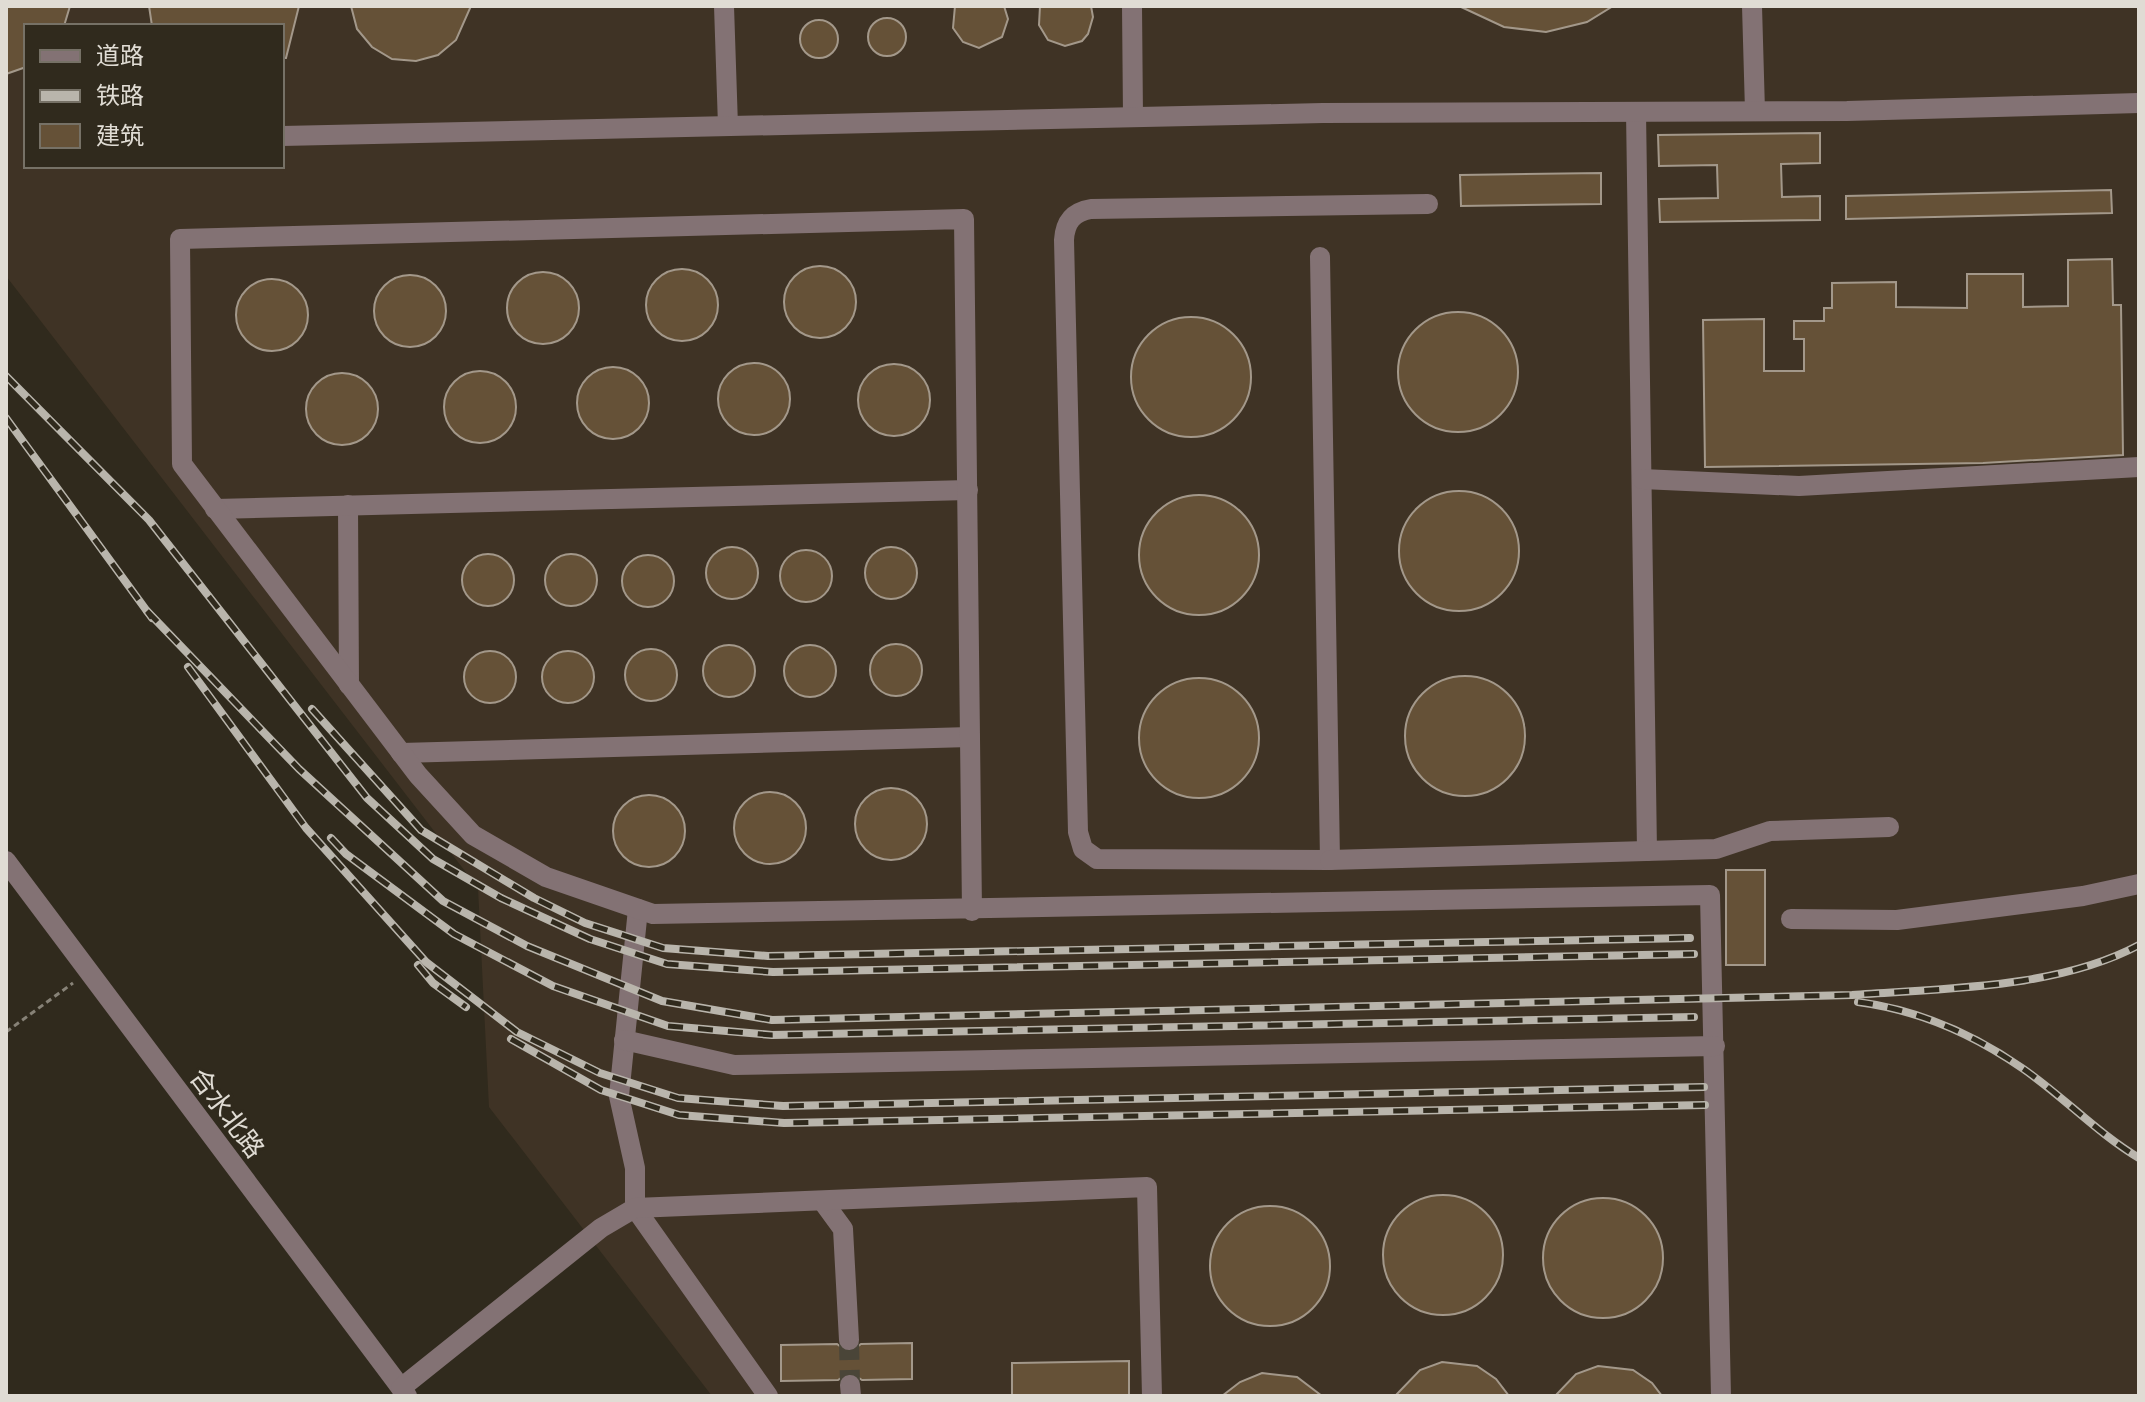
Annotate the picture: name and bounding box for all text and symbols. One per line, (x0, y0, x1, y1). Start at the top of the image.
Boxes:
legend (24, 24, 284, 168)
text: 道路 (96, 38, 144, 71)
text: 铁路 (96, 78, 144, 111)
text: 建筑 (96, 118, 144, 151)
street label: 合水北路 (182, 1060, 273, 1165)

